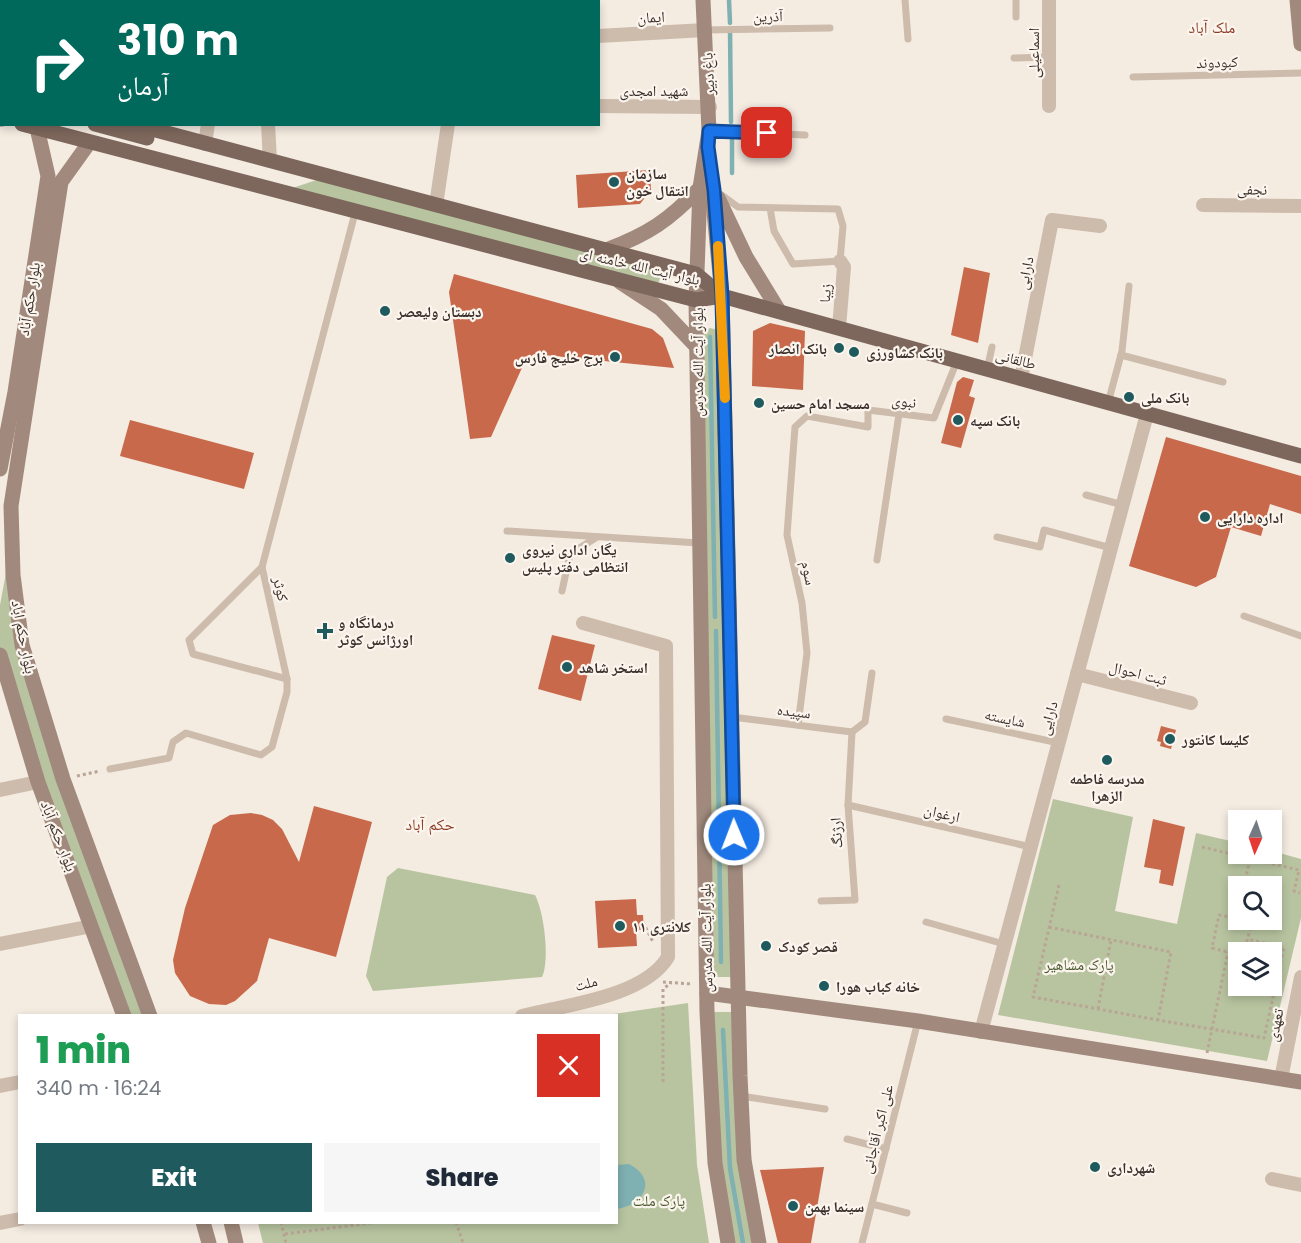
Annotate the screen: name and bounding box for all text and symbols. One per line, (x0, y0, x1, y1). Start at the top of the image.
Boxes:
street label: آذرین (753, 5, 784, 27)
street label: ایمان (637, 6, 665, 28)
text: 310 m (117, 11, 239, 70)
district label: ملک آباد (1189, 16, 1235, 39)
icon: right (18, 24, 96, 102)
street label: اسماعیلی (1023, 28, 1044, 78)
street label: کبودوند (1196, 51, 1238, 73)
street label: باغ دبیر (696, 52, 720, 97)
text: آرمان (117, 67, 169, 104)
street label: شهید امجدی (620, 80, 689, 101)
pin (741, 107, 792, 158)
icon: arrive (750, 116, 783, 149)
place label: سازمان انتقال خون (626, 163, 689, 201)
marker: سازمان انتقال خون (607, 175, 621, 189)
street label: نجفی (1237, 178, 1267, 200)
street label: بلوار آیت الله خامنه ای (578, 242, 702, 290)
street label: دارابی (1011, 255, 1039, 291)
street label: بلوار حکم آباد (13, 261, 45, 337)
street label: زیبا (814, 283, 836, 303)
place label: دبستان ولیعصر (396, 301, 482, 322)
marker: دبستان ولیعصر (378, 304, 392, 318)
street label: بلوار آیت الله مدرس (687, 307, 708, 417)
place label: بانک انصار (768, 338, 827, 359)
marker: بانک انصار (832, 341, 846, 355)
place label: بانک کشاورزی (866, 342, 943, 363)
street label: طالقانی (994, 344, 1039, 374)
marker: بانک کشاورزی (847, 345, 861, 359)
place label: برج خلیج فارس (515, 347, 603, 368)
marker: برج خلیج فارس (608, 350, 622, 364)
place label: بانک ملی (1141, 387, 1189, 408)
street label: نبوی (890, 389, 918, 413)
marker: بانک ملی (1122, 390, 1136, 404)
place label: مسجد امام حسین (771, 393, 870, 414)
marker: مسجد امام حسین (752, 396, 766, 410)
place label: بانک سپه (970, 410, 1020, 431)
marker: بانک سپه (951, 413, 965, 427)
place label: اداره دارایی (1217, 507, 1283, 528)
marker: اداره دارایی (1198, 510, 1212, 524)
place label: یگان اداری نیروی انتظامی دفتر پلیس (522, 539, 629, 577)
marker: یگان اداری نیروی انتظامی دفتر پلیس (503, 551, 517, 565)
street label: سوم (796, 559, 822, 587)
street label: کوثر (268, 574, 294, 603)
street label: بلوار حکم اباد (7, 599, 41, 675)
place label: درمانگاه و اورژانس کوثر (337, 612, 413, 650)
marker: درمانگاه و اورژانس کوثر (316, 622, 334, 640)
street label: ثبت احوال (1107, 656, 1169, 690)
place label: استخر شاهد (579, 657, 648, 678)
marker: استخر شاهد (560, 660, 574, 674)
street label: سپیده (776, 699, 812, 724)
street label: دارایی (1033, 699, 1063, 737)
street label: شایسته (983, 703, 1027, 733)
place label: کلیسا کانتور (1181, 729, 1249, 750)
marker: کلیسا کانتور (1163, 732, 1177, 746)
marker: مدرسه فاطمه الزهرا (1100, 753, 1114, 767)
place label: مدرسه فاطمه الزهرا (1069, 768, 1145, 806)
street label: بلوار حکم آباد (36, 798, 82, 874)
street label: ارغوان (922, 799, 962, 827)
position arrow (702, 803, 766, 867)
north arrow (1228, 810, 1282, 864)
map controls (1228, 810, 1282, 996)
district label: حکم آباد (405, 813, 455, 836)
street label: ارژنگ (824, 817, 848, 849)
button: search (1228, 876, 1282, 930)
street label: بلوار آیت الله مدرس (695, 883, 717, 993)
place label: کلانتری ۱۱ (632, 916, 691, 937)
marker: کلانتری ۱۱ (613, 919, 627, 933)
place label: قصر کودک (778, 936, 838, 957)
marker: قصر کودک (759, 939, 773, 953)
button: layers (1228, 942, 1282, 996)
park label: پارک مشاهیر (1043, 954, 1114, 975)
street label: ملت (572, 970, 600, 996)
place label: خانه کباب هورا (836, 976, 920, 997)
marker: خانه کباب هورا (817, 979, 831, 993)
street label: تعهدی (1262, 1006, 1289, 1043)
text: 1 min (36, 1025, 131, 1076)
button: close (537, 1034, 600, 1097)
text: 340 m · 16:24 (36, 1074, 161, 1102)
street label: علی اکبر آقاجانی (856, 1082, 898, 1176)
button: Exit (36, 1143, 312, 1212)
button: Share (324, 1143, 600, 1212)
place label: شهرداری (1107, 1157, 1155, 1178)
marker: شهرداری (1088, 1160, 1102, 1174)
park label: پارک ملت (633, 1190, 685, 1211)
place label: سینما بهمن (805, 1196, 864, 1217)
marker: سینما بهمن (786, 1199, 800, 1213)

